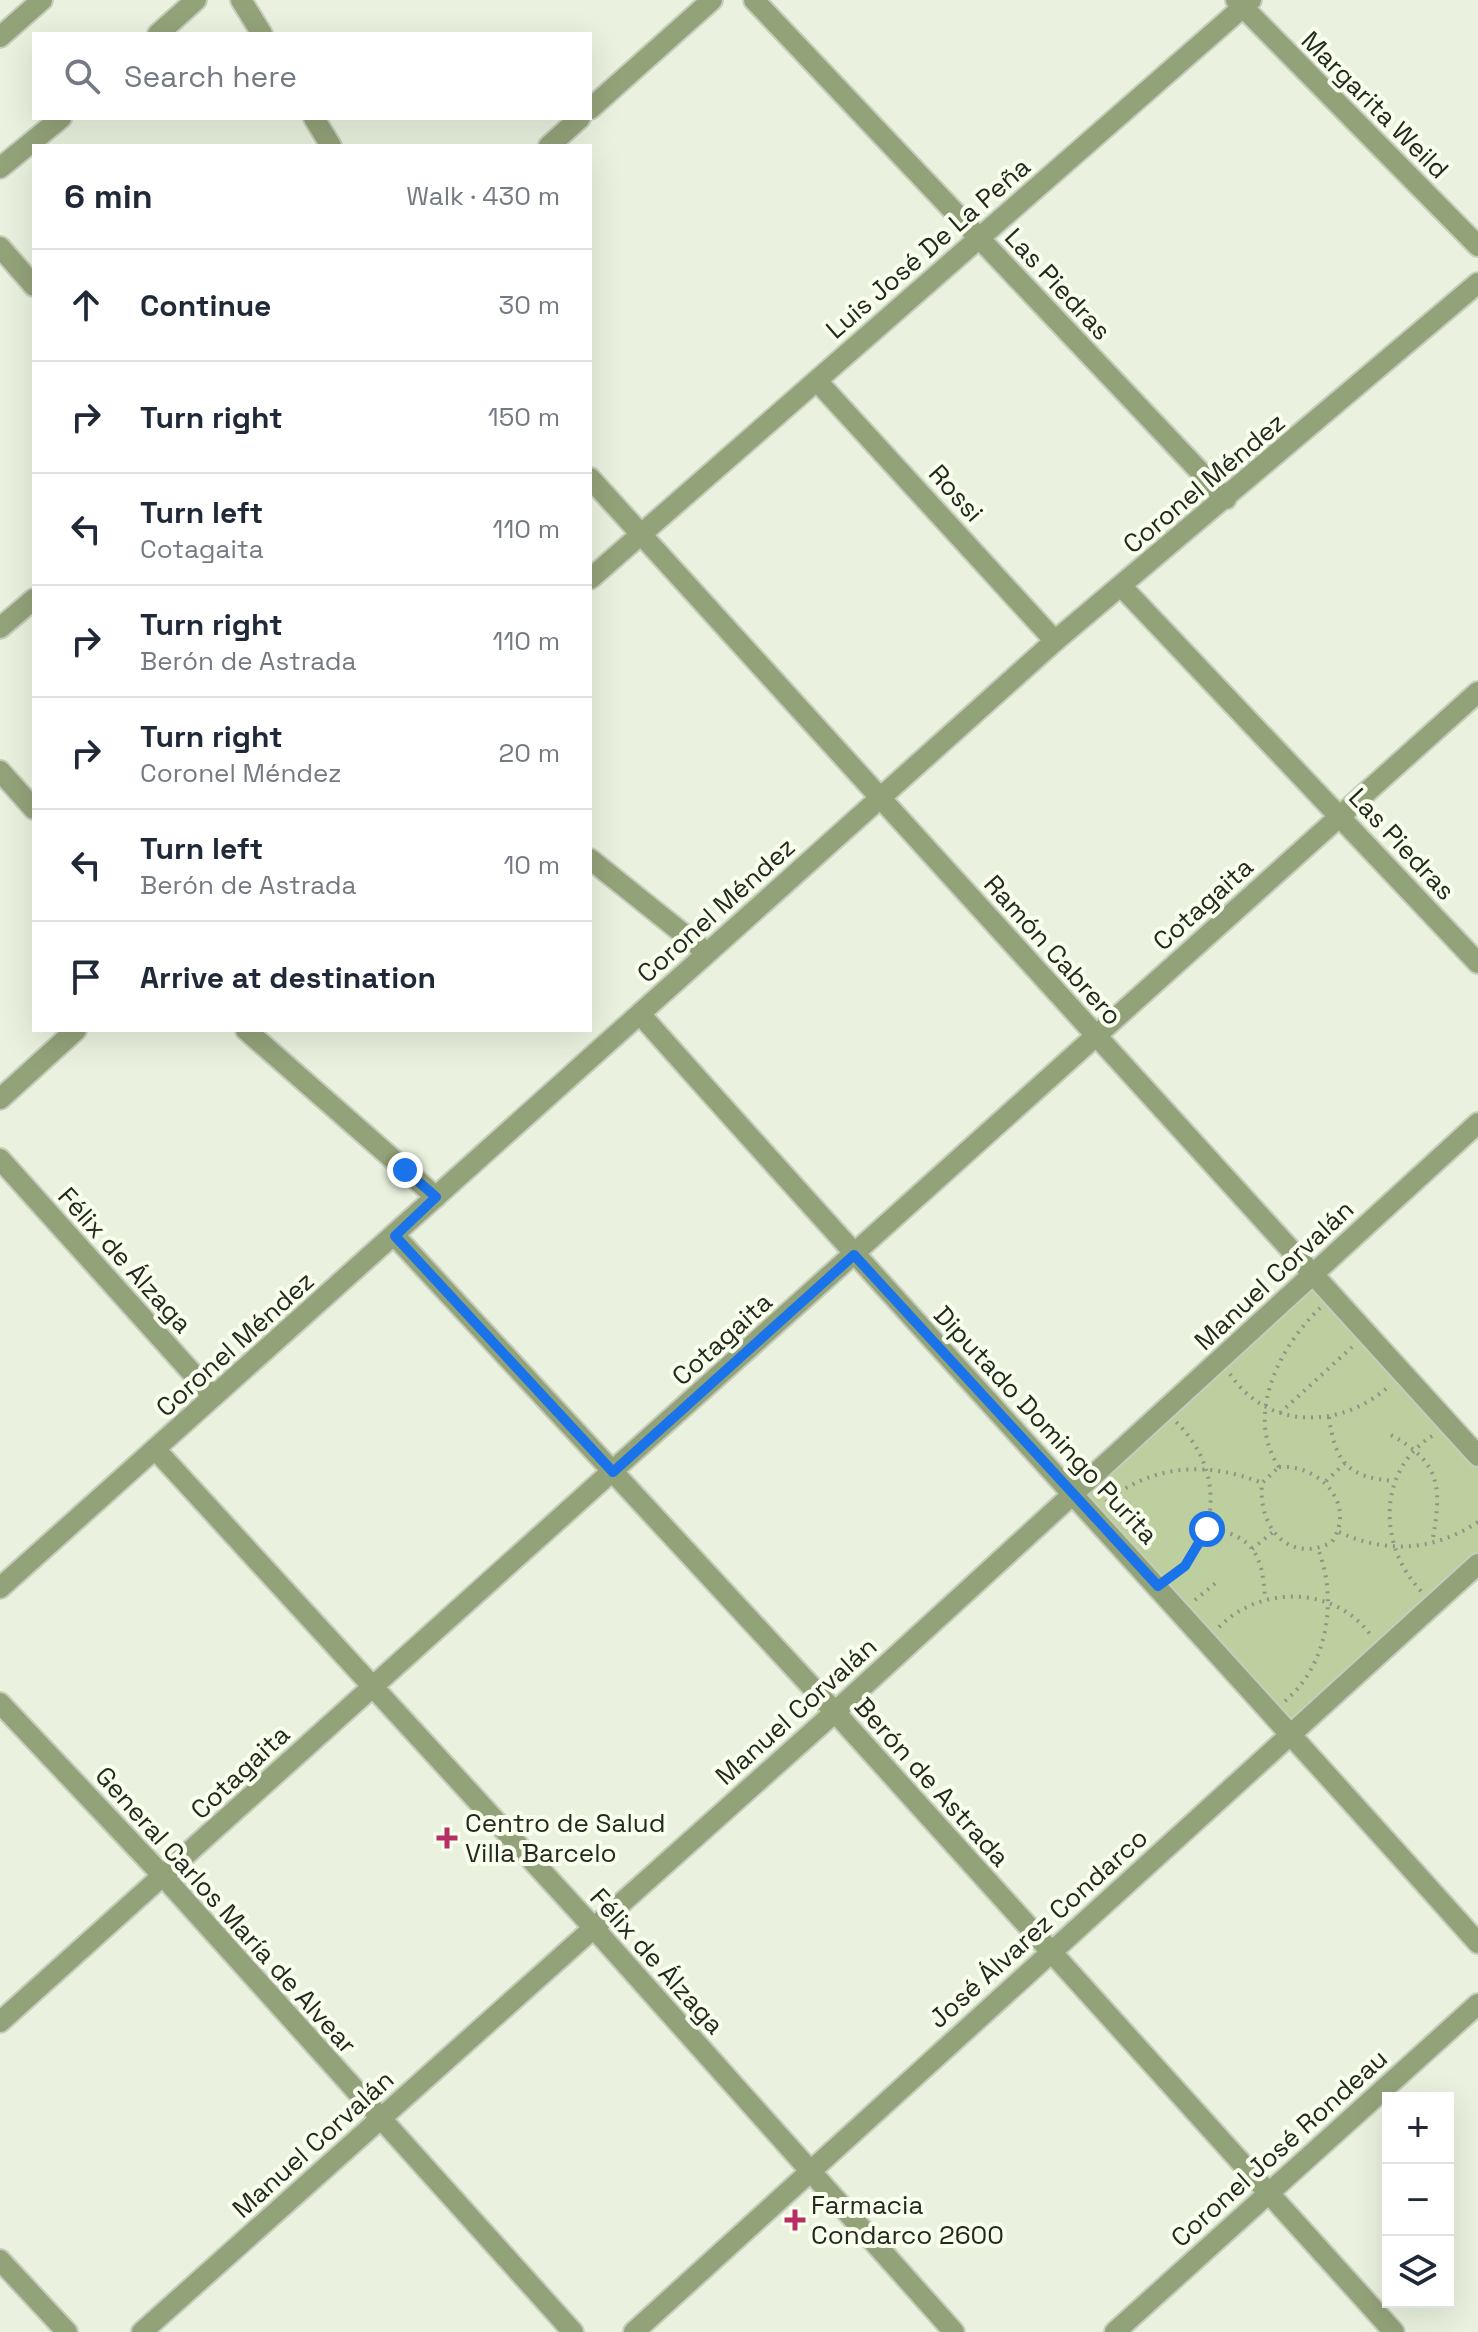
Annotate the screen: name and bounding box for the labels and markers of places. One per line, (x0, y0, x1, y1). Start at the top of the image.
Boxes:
place label: Centro de Salud Villa Barcelo (465, 1806, 665, 1870)
marker: Centro de Salud Villa Barcelo (436, 1827, 458, 1849)
place label: Farmacia Condarco 2600 (811, 2188, 1004, 2252)
marker: Farmacia Condarco 2600 (786, 2211, 804, 2229)

